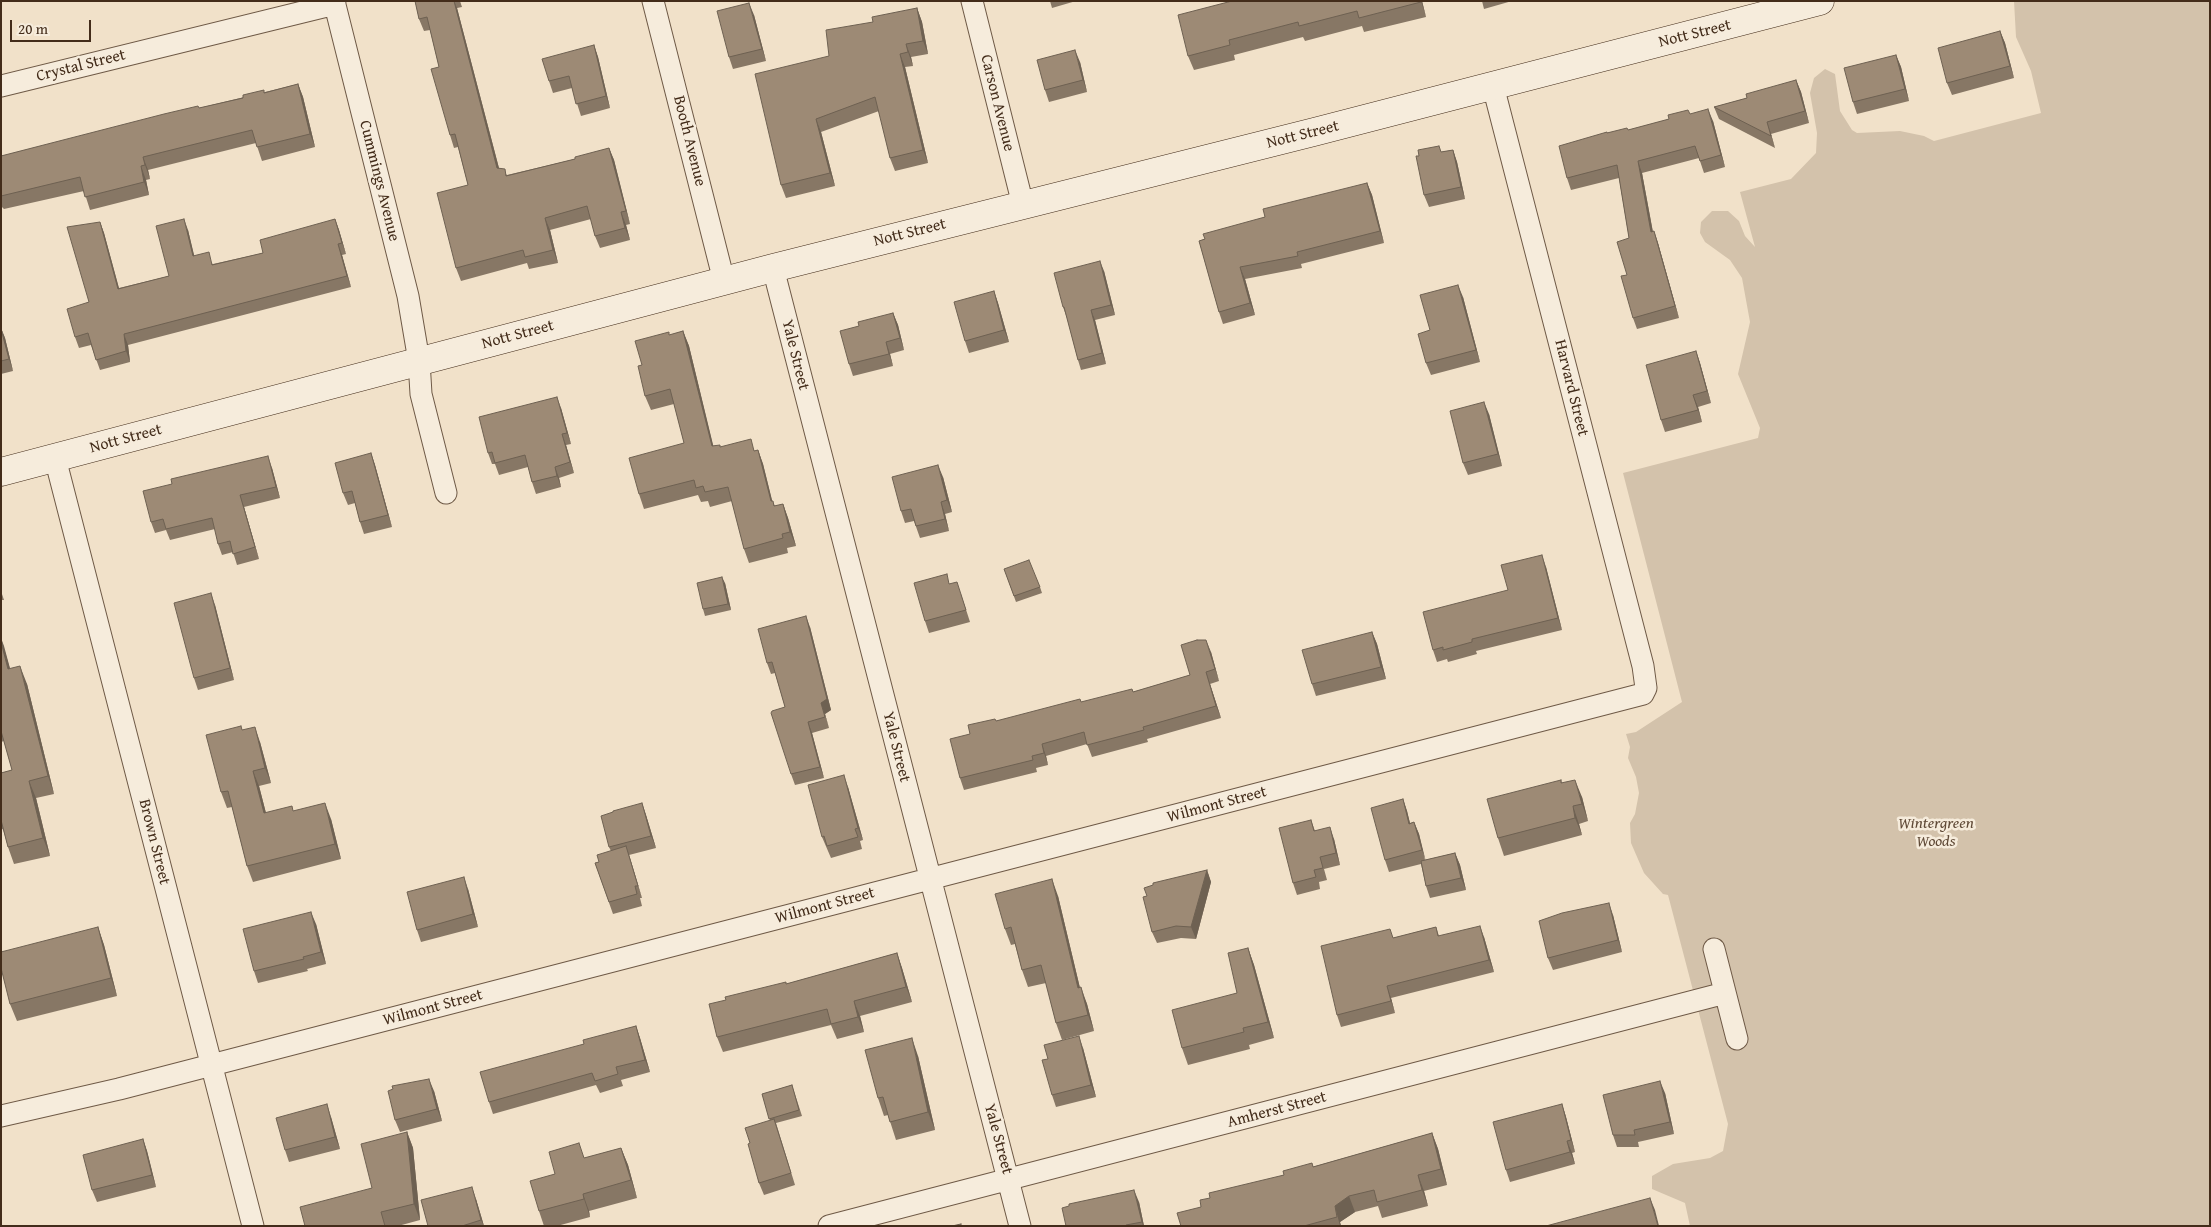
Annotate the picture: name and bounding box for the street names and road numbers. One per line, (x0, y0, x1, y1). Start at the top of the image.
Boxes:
street label: Nott Street (1657, 16, 1733, 52)
street label: Crystal Street (34, 46, 128, 86)
street label: Carson Avenue (976, 53, 1018, 153)
street label: Booth Avenue (668, 94, 710, 188)
street label: Nott Street (1265, 117, 1341, 153)
street label: Cummings Avenue (355, 119, 403, 243)
street label: Nott Street (872, 215, 948, 251)
street label: Nott Street (480, 316, 556, 354)
street label: Yale Street (777, 318, 813, 392)
street label: Harvard Street (1550, 338, 1592, 438)
street label: Nott Street (88, 420, 164, 458)
street label: Yale Street (878, 710, 914, 784)
street label: Wilmont Street (1165, 782, 1269, 828)
street label: Brown Street (134, 797, 174, 887)
street label: Wilmont Street (773, 883, 877, 929)
street label: Wilmont Street (381, 985, 485, 1031)
street label: Amherst Street (1225, 1088, 1329, 1132)
street label: Yale Street (979, 1102, 1017, 1176)

